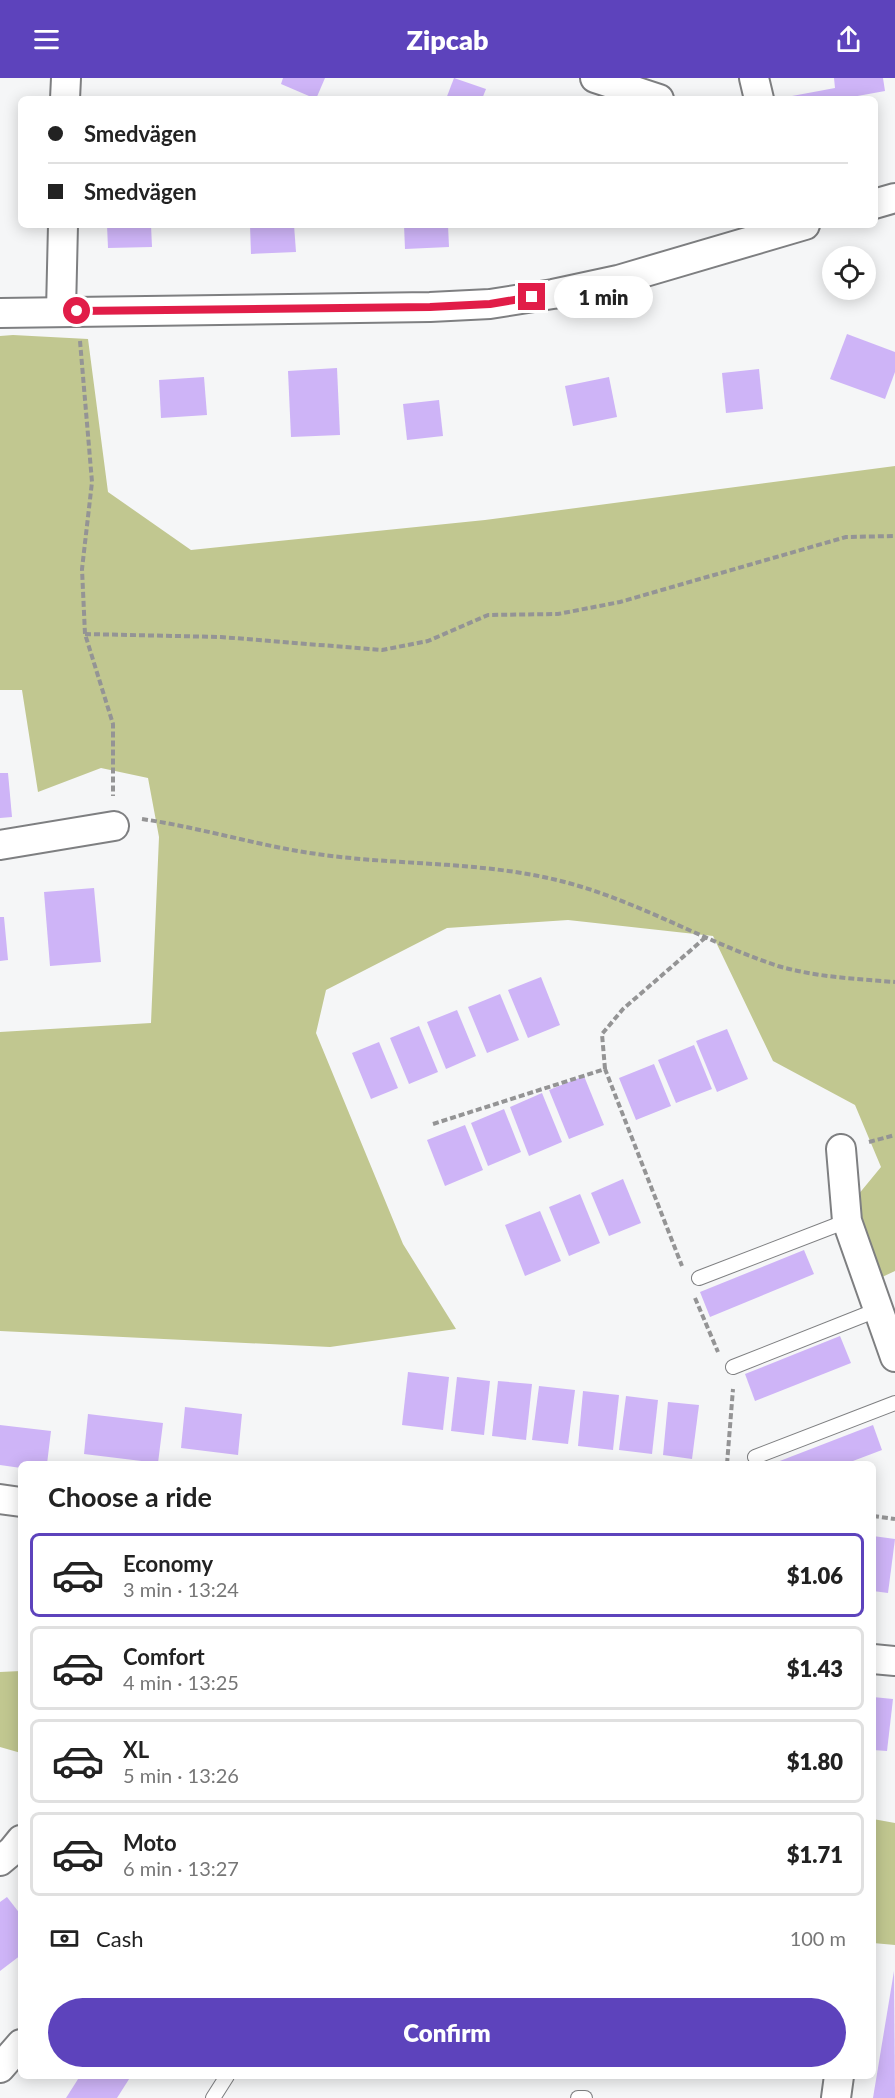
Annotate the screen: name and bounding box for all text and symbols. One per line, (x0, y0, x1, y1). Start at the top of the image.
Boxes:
icon: menu (30, 23, 63, 56)
text: Zipcab (407, 23, 488, 56)
icon: share (832, 23, 865, 56)
text: Smedvägen (84, 120, 197, 147)
text: Smedvägen (84, 178, 197, 205)
map controls (822, 246, 876, 300)
button: locate (822, 246, 876, 300)
callout: 1 min (553, 276, 652, 318)
route end (518, 283, 545, 310)
text: 1 min (579, 285, 628, 309)
route start (63, 297, 90, 324)
text: Choose a ride (48, 1480, 212, 1513)
icon: car (51, 1548, 105, 1602)
text: Economy (123, 1550, 213, 1577)
text: $1.06 (787, 1562, 843, 1589)
text: 3 min · 13:24 (123, 1577, 239, 1601)
icon: car (51, 1641, 105, 1695)
text: Comfort (123, 1643, 205, 1670)
text: $1.43 (787, 1655, 843, 1682)
text: 4 min · 13:25 (123, 1670, 239, 1694)
icon: car (51, 1734, 105, 1788)
text: XL (123, 1736, 149, 1763)
text: $1.80 (787, 1748, 843, 1775)
text: 5 min · 13:26 (123, 1763, 239, 1787)
icon: car (51, 1827, 105, 1881)
text: Moto (123, 1829, 177, 1856)
text: $1.71 (787, 1841, 843, 1868)
text: 6 min · 13:27 (123, 1856, 239, 1880)
icon: cash (48, 1922, 81, 1955)
text: Cash (96, 1925, 143, 1952)
text: 100 m (790, 1926, 846, 1950)
button: Confirm (48, 1998, 846, 2067)

